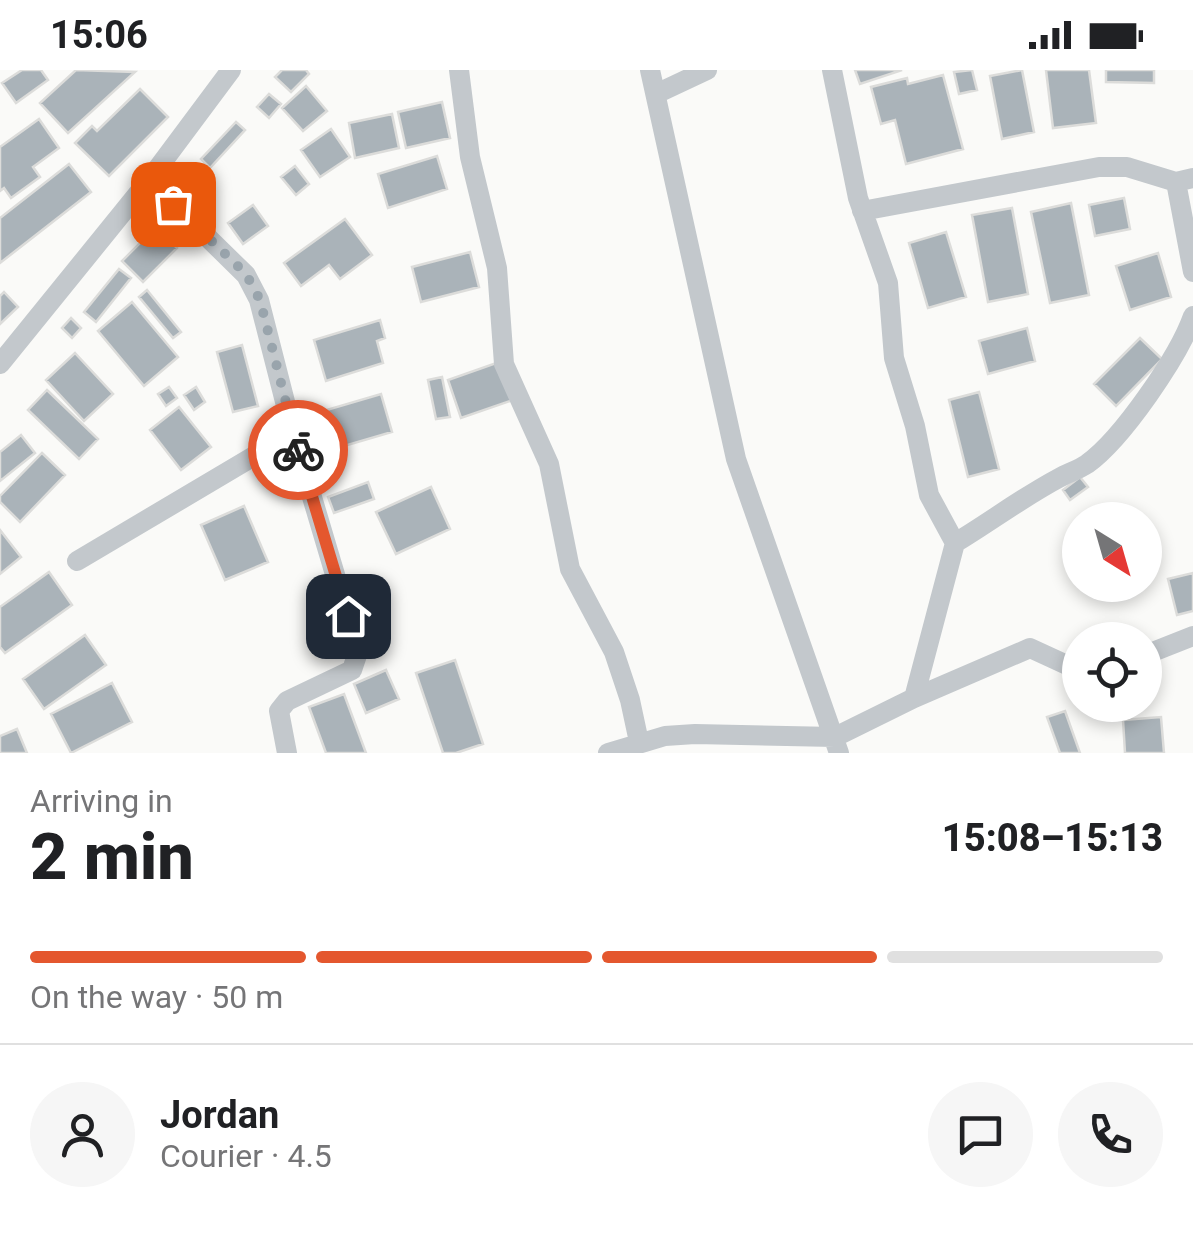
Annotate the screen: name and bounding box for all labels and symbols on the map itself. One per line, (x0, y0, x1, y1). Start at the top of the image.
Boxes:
pin (131, 162, 216, 247)
courier (248, 400, 348, 500)
north arrow (1062, 502, 1162, 602)
pin (306, 574, 391, 659)

